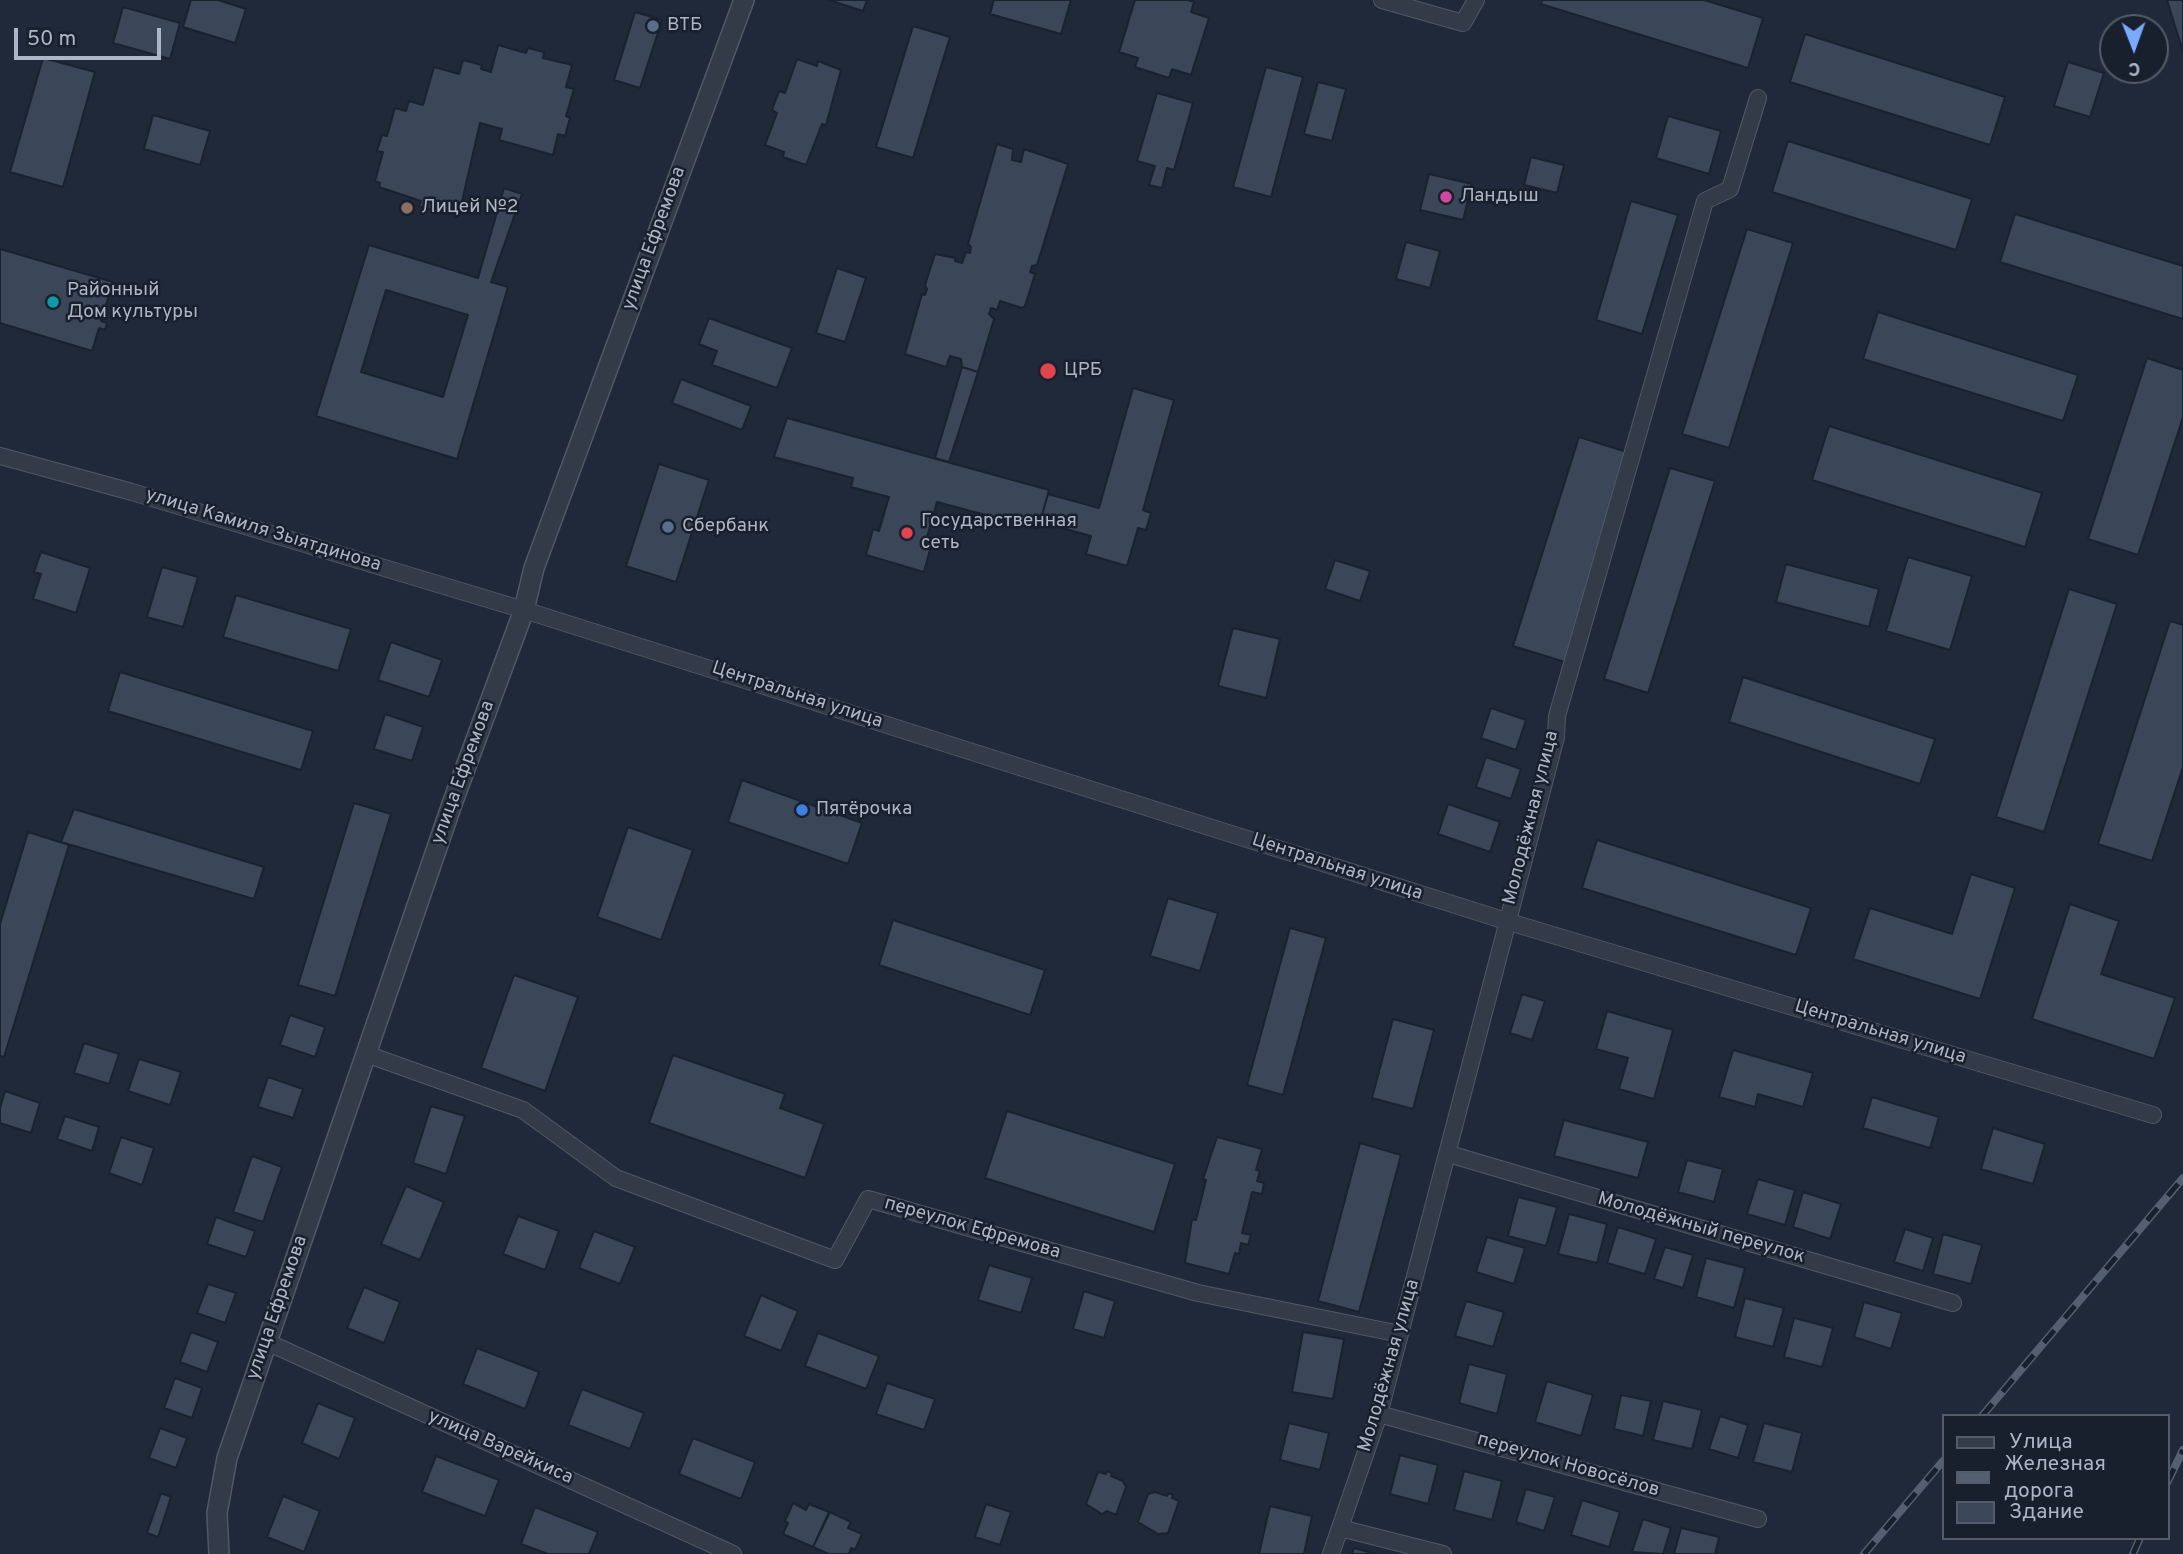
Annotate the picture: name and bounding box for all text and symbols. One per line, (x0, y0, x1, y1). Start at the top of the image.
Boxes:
scale bar (18, 14, 164, 58)
north arrow (2099, 14, 2169, 84)
place label: ВТБ (667, 15, 703, 37)
marker: ВТБ (645, 18, 661, 34)
text: 50 m (27, 26, 76, 53)
text: С (2128, 56, 2141, 80)
street label: улица Ефремова (618, 164, 692, 314)
place label: Ландыш (1460, 186, 1539, 208)
marker: Ландыш (1438, 189, 1454, 205)
place label: Лицей №2 (421, 197, 518, 219)
marker: Лицей №2 (399, 200, 415, 216)
place label: Районный Дом культуры (67, 280, 198, 324)
marker: Районный Дом культуры (45, 294, 61, 310)
place label: ЦРБ (1064, 360, 1102, 382)
marker: ЦРБ (1038, 361, 1058, 381)
street label: улица Камиля Зыятдинова (142, 484, 384, 578)
place label: Государственная сеть (921, 511, 1077, 555)
place label: Сбербанк (682, 516, 769, 538)
marker: Сбербанк (660, 519, 676, 535)
marker: Государственная сеть (899, 525, 915, 541)
street label: Центральная улица (709, 658, 885, 734)
street label: улица Ефремова (427, 698, 501, 848)
street label: Молодёжная улица (1499, 729, 1565, 907)
place label: Пятёрочка (816, 799, 912, 821)
marker: Пятёрочка (794, 802, 810, 818)
street label: Центральная улица (1249, 830, 1425, 906)
street label: Центральная улица (1791, 996, 1969, 1070)
street label: Молодёжный переулок (1595, 1188, 1807, 1270)
street label: переулок Ефремова (881, 1193, 1063, 1265)
street label: улица Ефремова (243, 1233, 313, 1383)
street label: Молодёжная улица (1354, 1277, 1426, 1455)
street label: улица Варейкиса (424, 1406, 576, 1490)
legend (1941, 1414, 2169, 1540)
street label: переулок Новосёлов (1474, 1429, 1662, 1503)
text: Улица (2009, 1429, 2073, 1456)
text: Железная дорога (2004, 1451, 2106, 1505)
text: Здание (2009, 1499, 2084, 1526)

